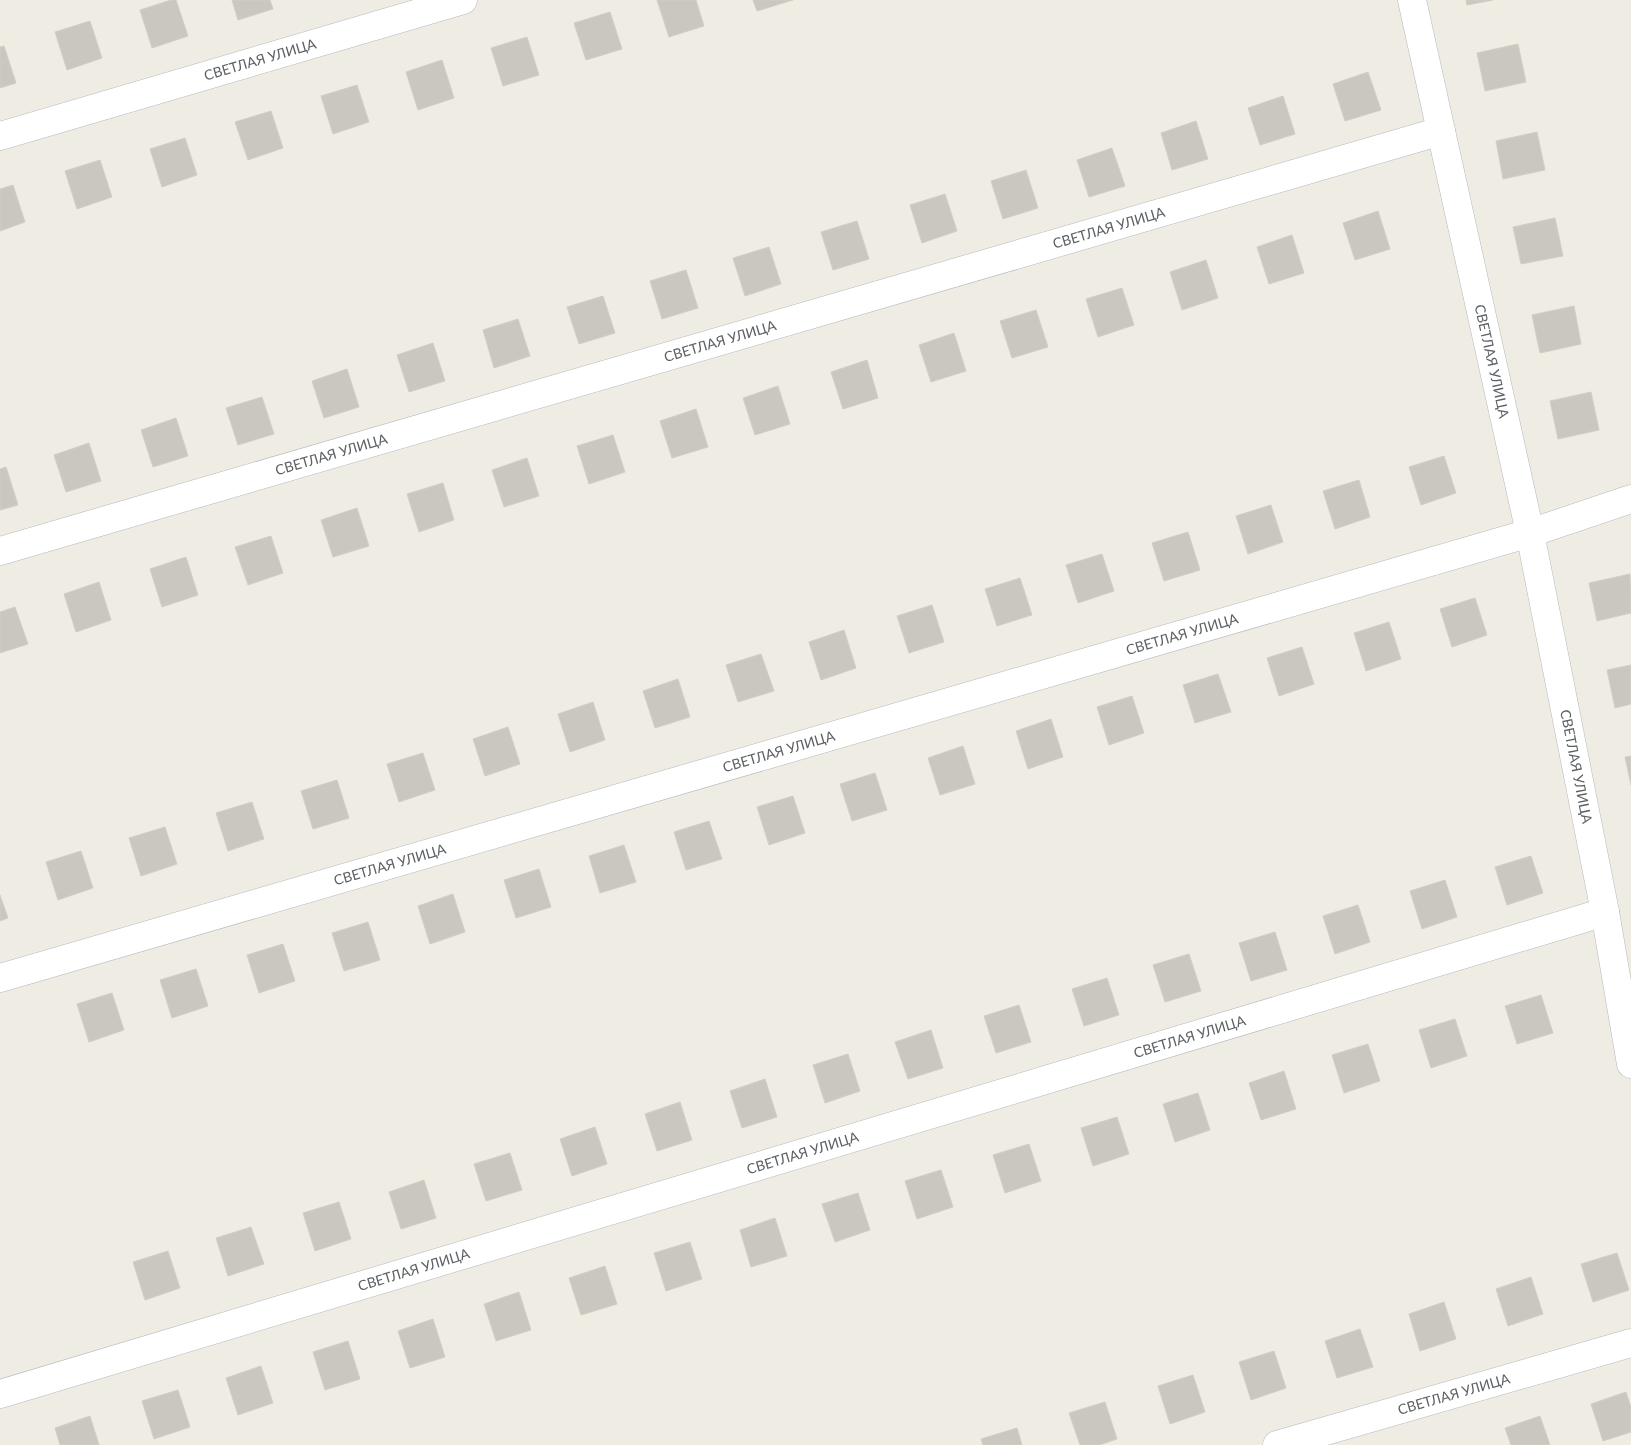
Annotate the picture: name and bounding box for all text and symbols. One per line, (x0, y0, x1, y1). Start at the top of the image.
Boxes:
street label: СВЕТЛАЯ УЛИЦА (202, 35, 318, 84)
street label: СВЕТЛАЯ УЛИЦА (1051, 203, 1167, 252)
street label: СВЕТЛАЯ УЛИЦА (1472, 303, 1513, 420)
street label: СВЕТЛАЯ УЛИЦА (662, 316, 778, 365)
street label: СВЕТЛАЯ УЛИЦА (273, 429, 390, 478)
street label: СВЕТЛАЯ УЛИЦА (1124, 609, 1240, 658)
street label: СВЕТЛАЯ УЛИЦА (1557, 708, 1596, 825)
street label: СВЕТЛАЯ УЛИЦА (721, 727, 837, 775)
street label: СВЕТЛАЯ УЛИЦА (332, 840, 448, 888)
street label: СВЕТЛАЯ УЛИЦА (1131, 1011, 1248, 1061)
street label: СВЕТЛАЯ УЛИЦА (745, 1128, 861, 1177)
street label: СВЕТЛАЯ УЛИЦА (356, 1244, 472, 1294)
street label: СВЕТЛАЯ УЛИЦА (1396, 1369, 1512, 1418)

